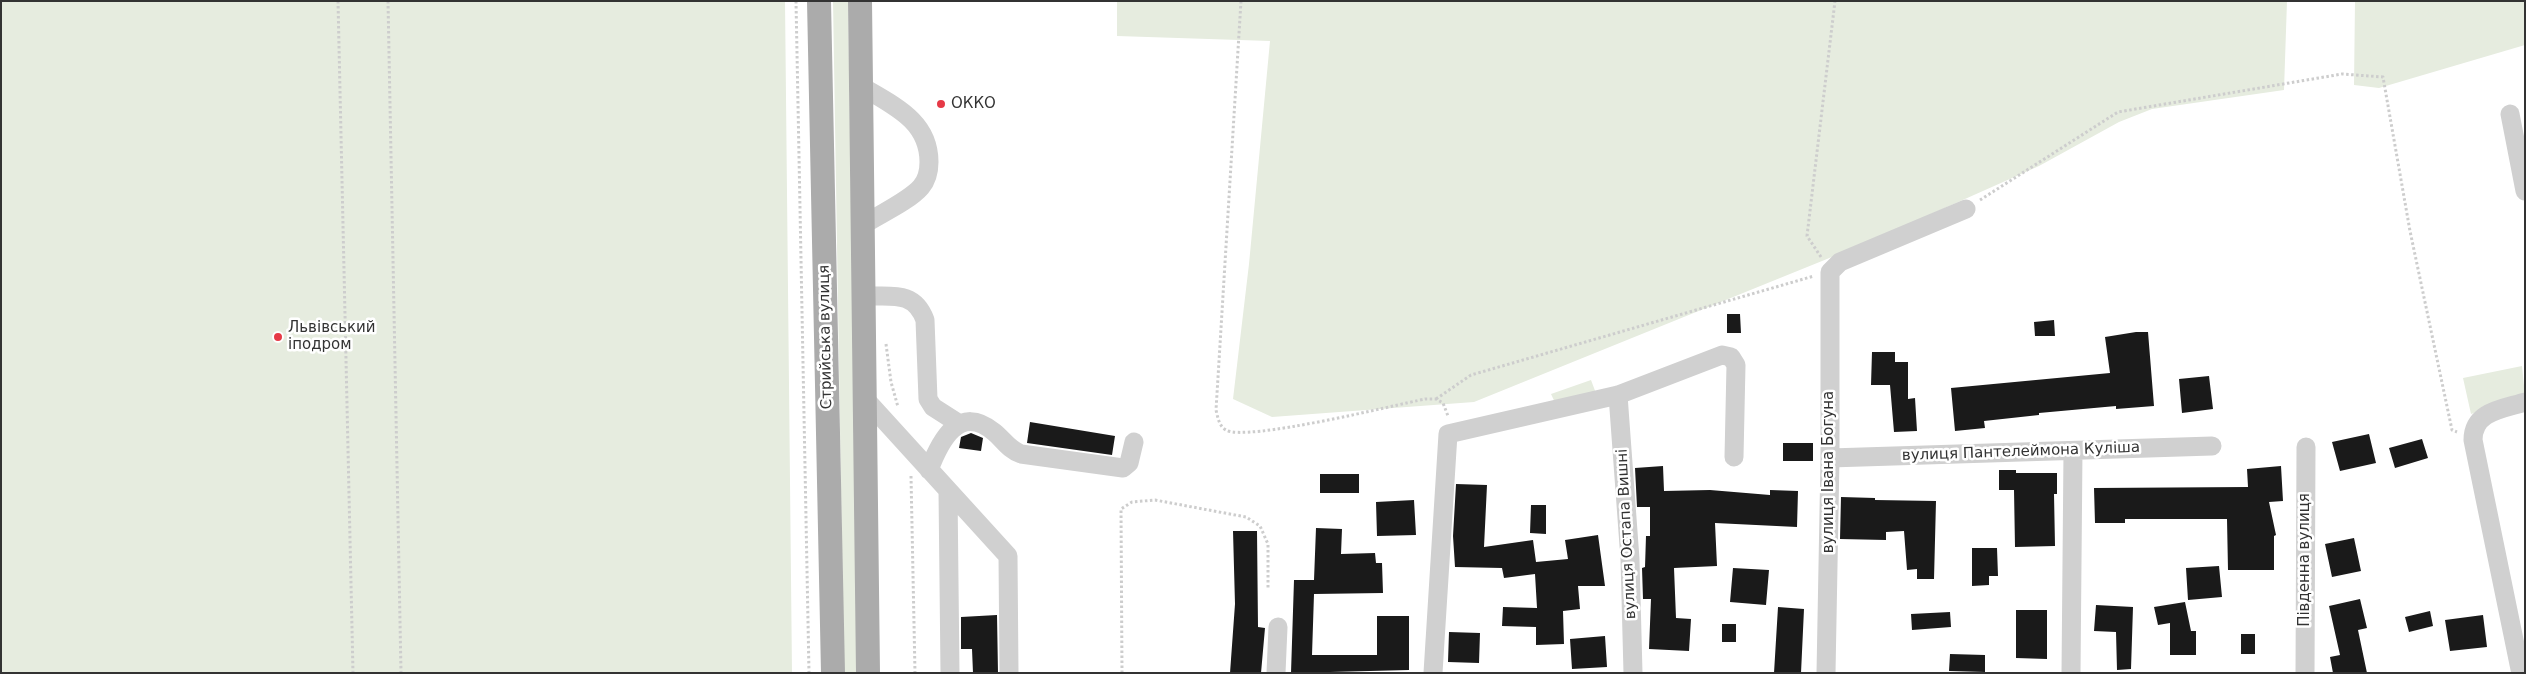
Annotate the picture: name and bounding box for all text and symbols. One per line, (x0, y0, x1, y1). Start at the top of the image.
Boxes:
place label: ОККО (951, 95, 996, 113)
marker: ОККО (935, 98, 947, 110)
street label: Стрийська вулиця (816, 265, 836, 409)
place label: Львівський іподром (288, 319, 376, 354)
marker: Львівський іподром (272, 331, 284, 343)
street label: вулиця Івана Богуна (1820, 391, 1838, 553)
street label: вулиця Пантелеймона Куліша (1902, 439, 2140, 465)
street label: вулиця Остапа Вишні (1614, 448, 1640, 620)
street label: Південна вулиця (2296, 493, 2314, 627)

